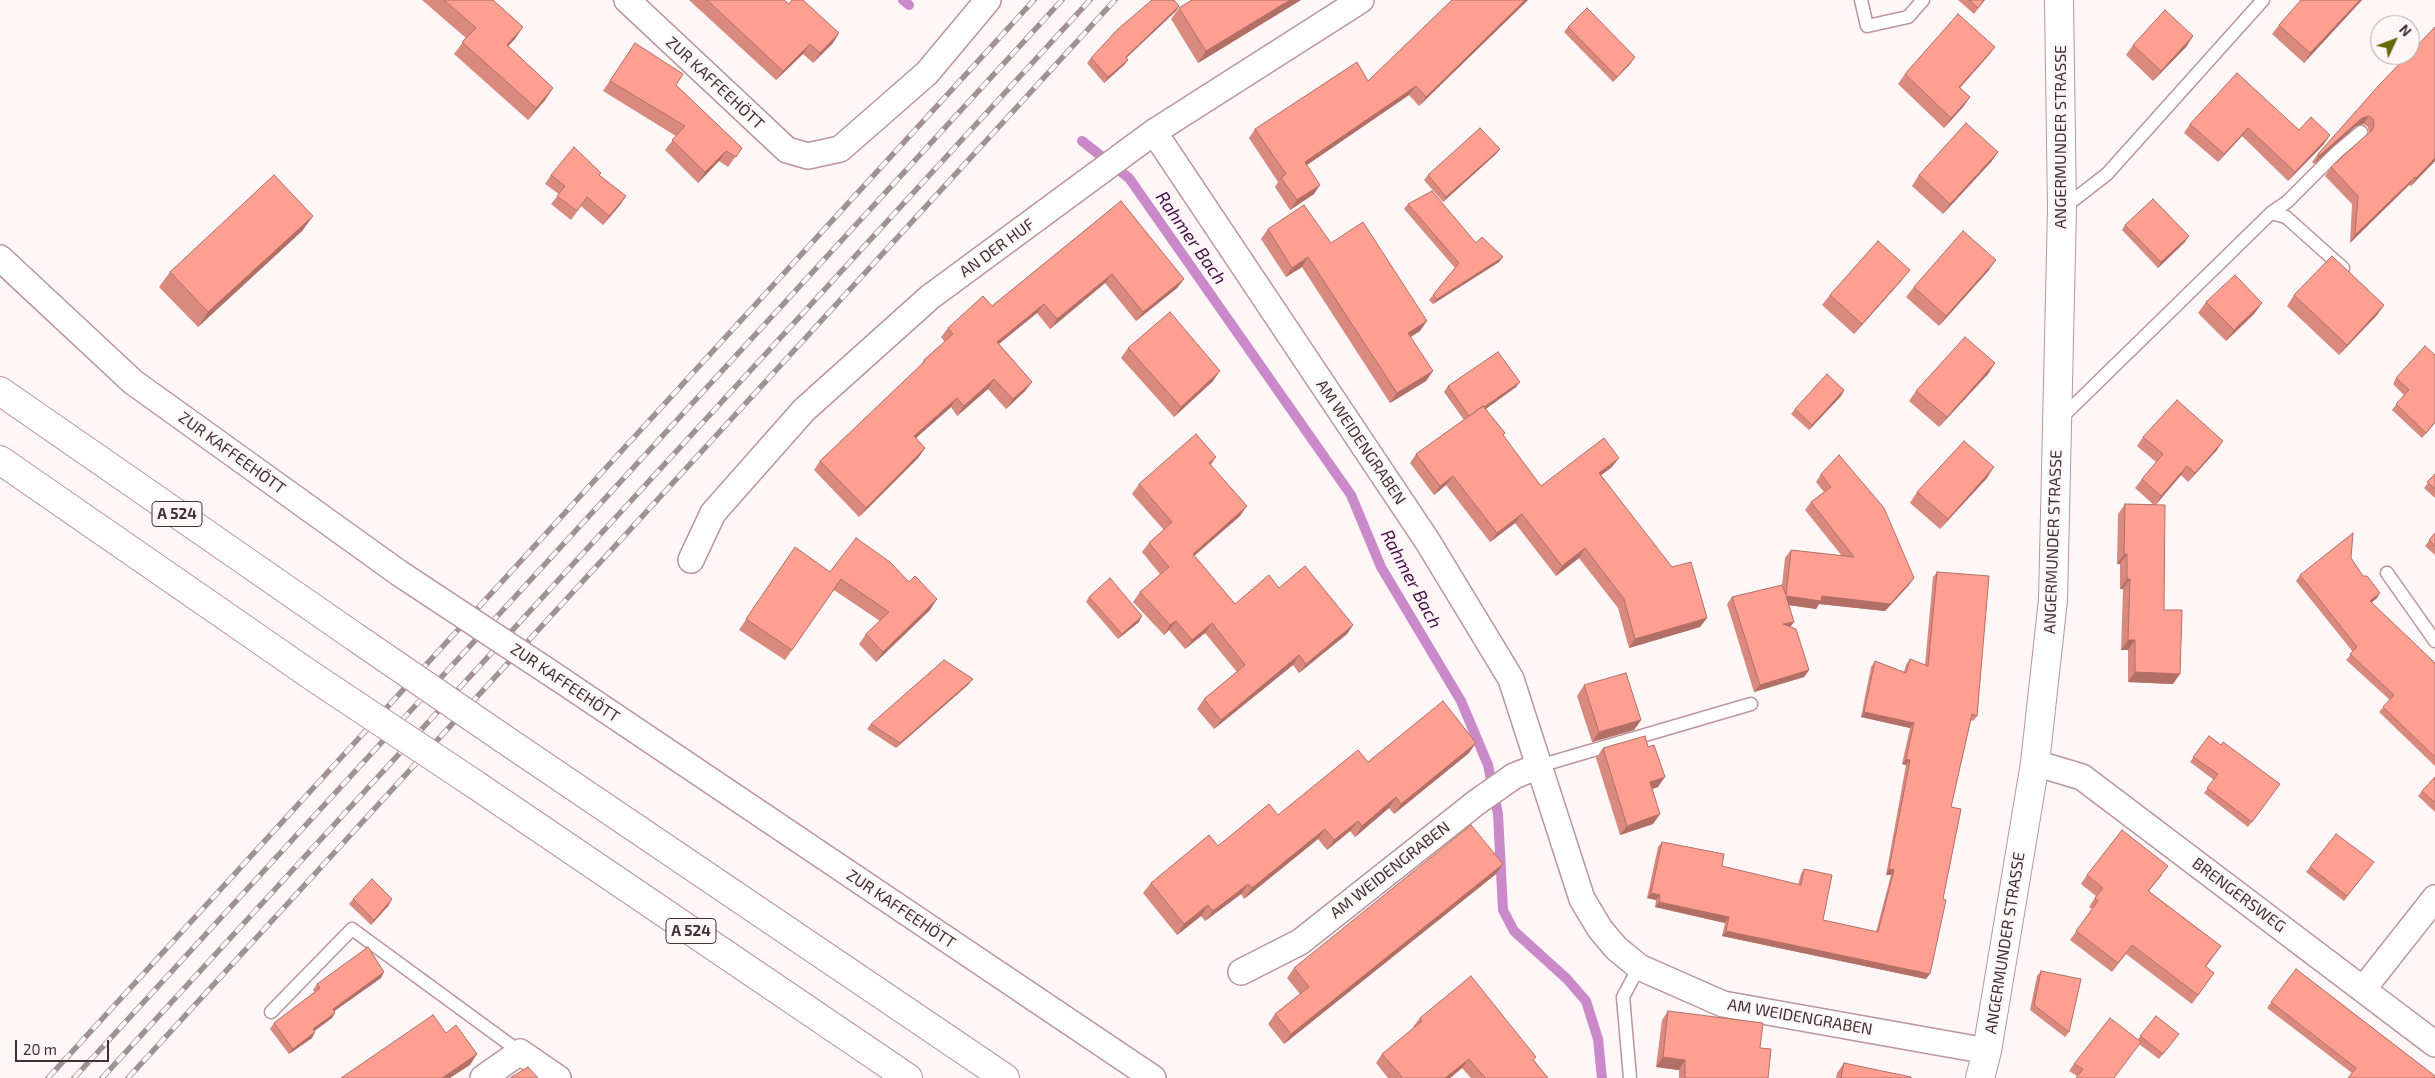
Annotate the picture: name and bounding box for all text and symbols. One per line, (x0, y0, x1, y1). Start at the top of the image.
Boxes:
north arrow (2370, 15, 2420, 65)
text: N (2396, 21, 2415, 40)
street label: ZUR KAFFEEHÖTT (662, 33, 768, 133)
street label: ANGERMUNDER STRASSE (2051, 45, 2071, 229)
water label: Rahmer Bach (1151, 187, 1231, 289)
street label: AN DER HUF (956, 214, 1038, 282)
street label: AM WEIDENGRABEN (1312, 376, 1410, 508)
street label: ZUR KAFFEEHÖTT (175, 408, 289, 498)
street label: ANGERMUNDER STRASSE (2040, 450, 2066, 634)
road number: A 524 (152, 502, 202, 526)
water label: Rahmer Bach (1376, 526, 1446, 632)
street label: ZUR KAFFEEHÖTT (507, 639, 623, 727)
street label: AM WEIDENGRABEN (1326, 817, 1454, 923)
street label: ANGERMUNDER STRASSE (1981, 851, 2029, 1035)
street label: BRENGERSWEG (2188, 854, 2290, 936)
street label: ZUR KAFFEEHÖTT (843, 865, 959, 953)
road number: A 524 (666, 918, 716, 944)
street label: AM WEIDENGRABEN (1726, 995, 1874, 1039)
scale bar (18, 1030, 111, 1062)
text: 20 m (23, 1040, 57, 1058)

